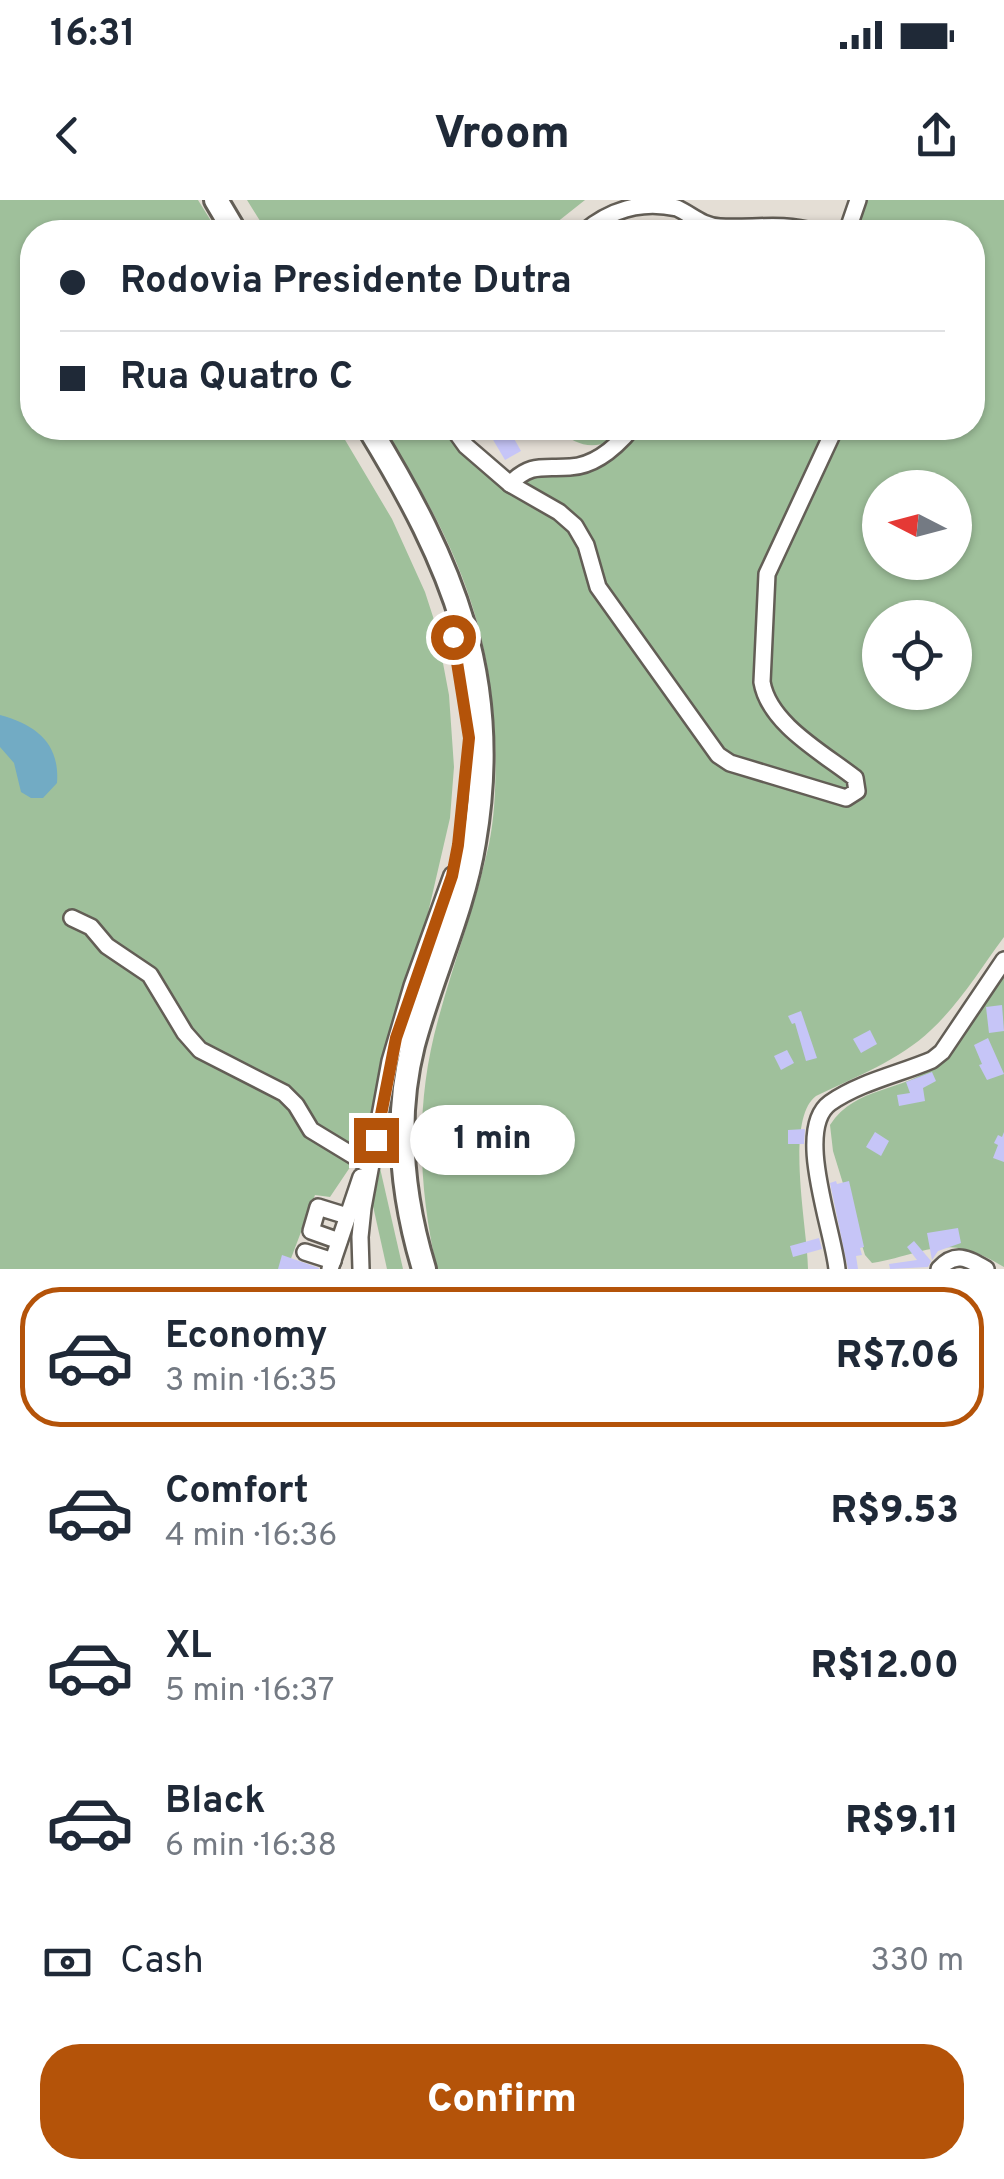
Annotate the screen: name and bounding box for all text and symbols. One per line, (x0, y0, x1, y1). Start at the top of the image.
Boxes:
text: 16:31 (50, 11, 136, 60)
text: Vroom (434, 107, 570, 164)
icon: back (40, 108, 95, 163)
icon: share (909, 108, 964, 163)
text: Rodovia Presidente Dutra (120, 258, 572, 307)
text: Rua Quatro C (120, 354, 353, 403)
north arrow (862, 470, 972, 580)
map controls (862, 470, 972, 710)
button: locate (862, 600, 972, 710)
route start (431, 615, 476, 660)
callout: 1 min (411, 1105, 576, 1175)
route end (354, 1118, 399, 1163)
text: 1 min (453, 1120, 532, 1160)
icon: car (45, 1312, 135, 1402)
text: Economy (165, 1313, 327, 1362)
text: R$7.06 (836, 1333, 959, 1382)
text: 3 min · 16:35 (165, 1362, 337, 1402)
icon: car (45, 1467, 135, 1557)
text: Comfort (165, 1468, 309, 1517)
text: R$9.53 (830, 1488, 959, 1537)
text: 4 min · 16:36 (165, 1517, 337, 1557)
icon: car (45, 1622, 135, 1712)
text: XL (165, 1623, 212, 1672)
text: R$12.00 (810, 1643, 959, 1692)
text: 5 min · 16:37 (165, 1672, 335, 1712)
icon: car (45, 1777, 135, 1867)
text: Black (165, 1778, 265, 1827)
text: R$9.11 (845, 1798, 959, 1847)
text: 6 min · 16:38 (165, 1827, 337, 1867)
icon: cash (40, 1935, 95, 1990)
text: Cash (120, 1938, 204, 1987)
text: 330 m (871, 1942, 964, 1982)
button: Confirm (40, 2044, 964, 2159)

